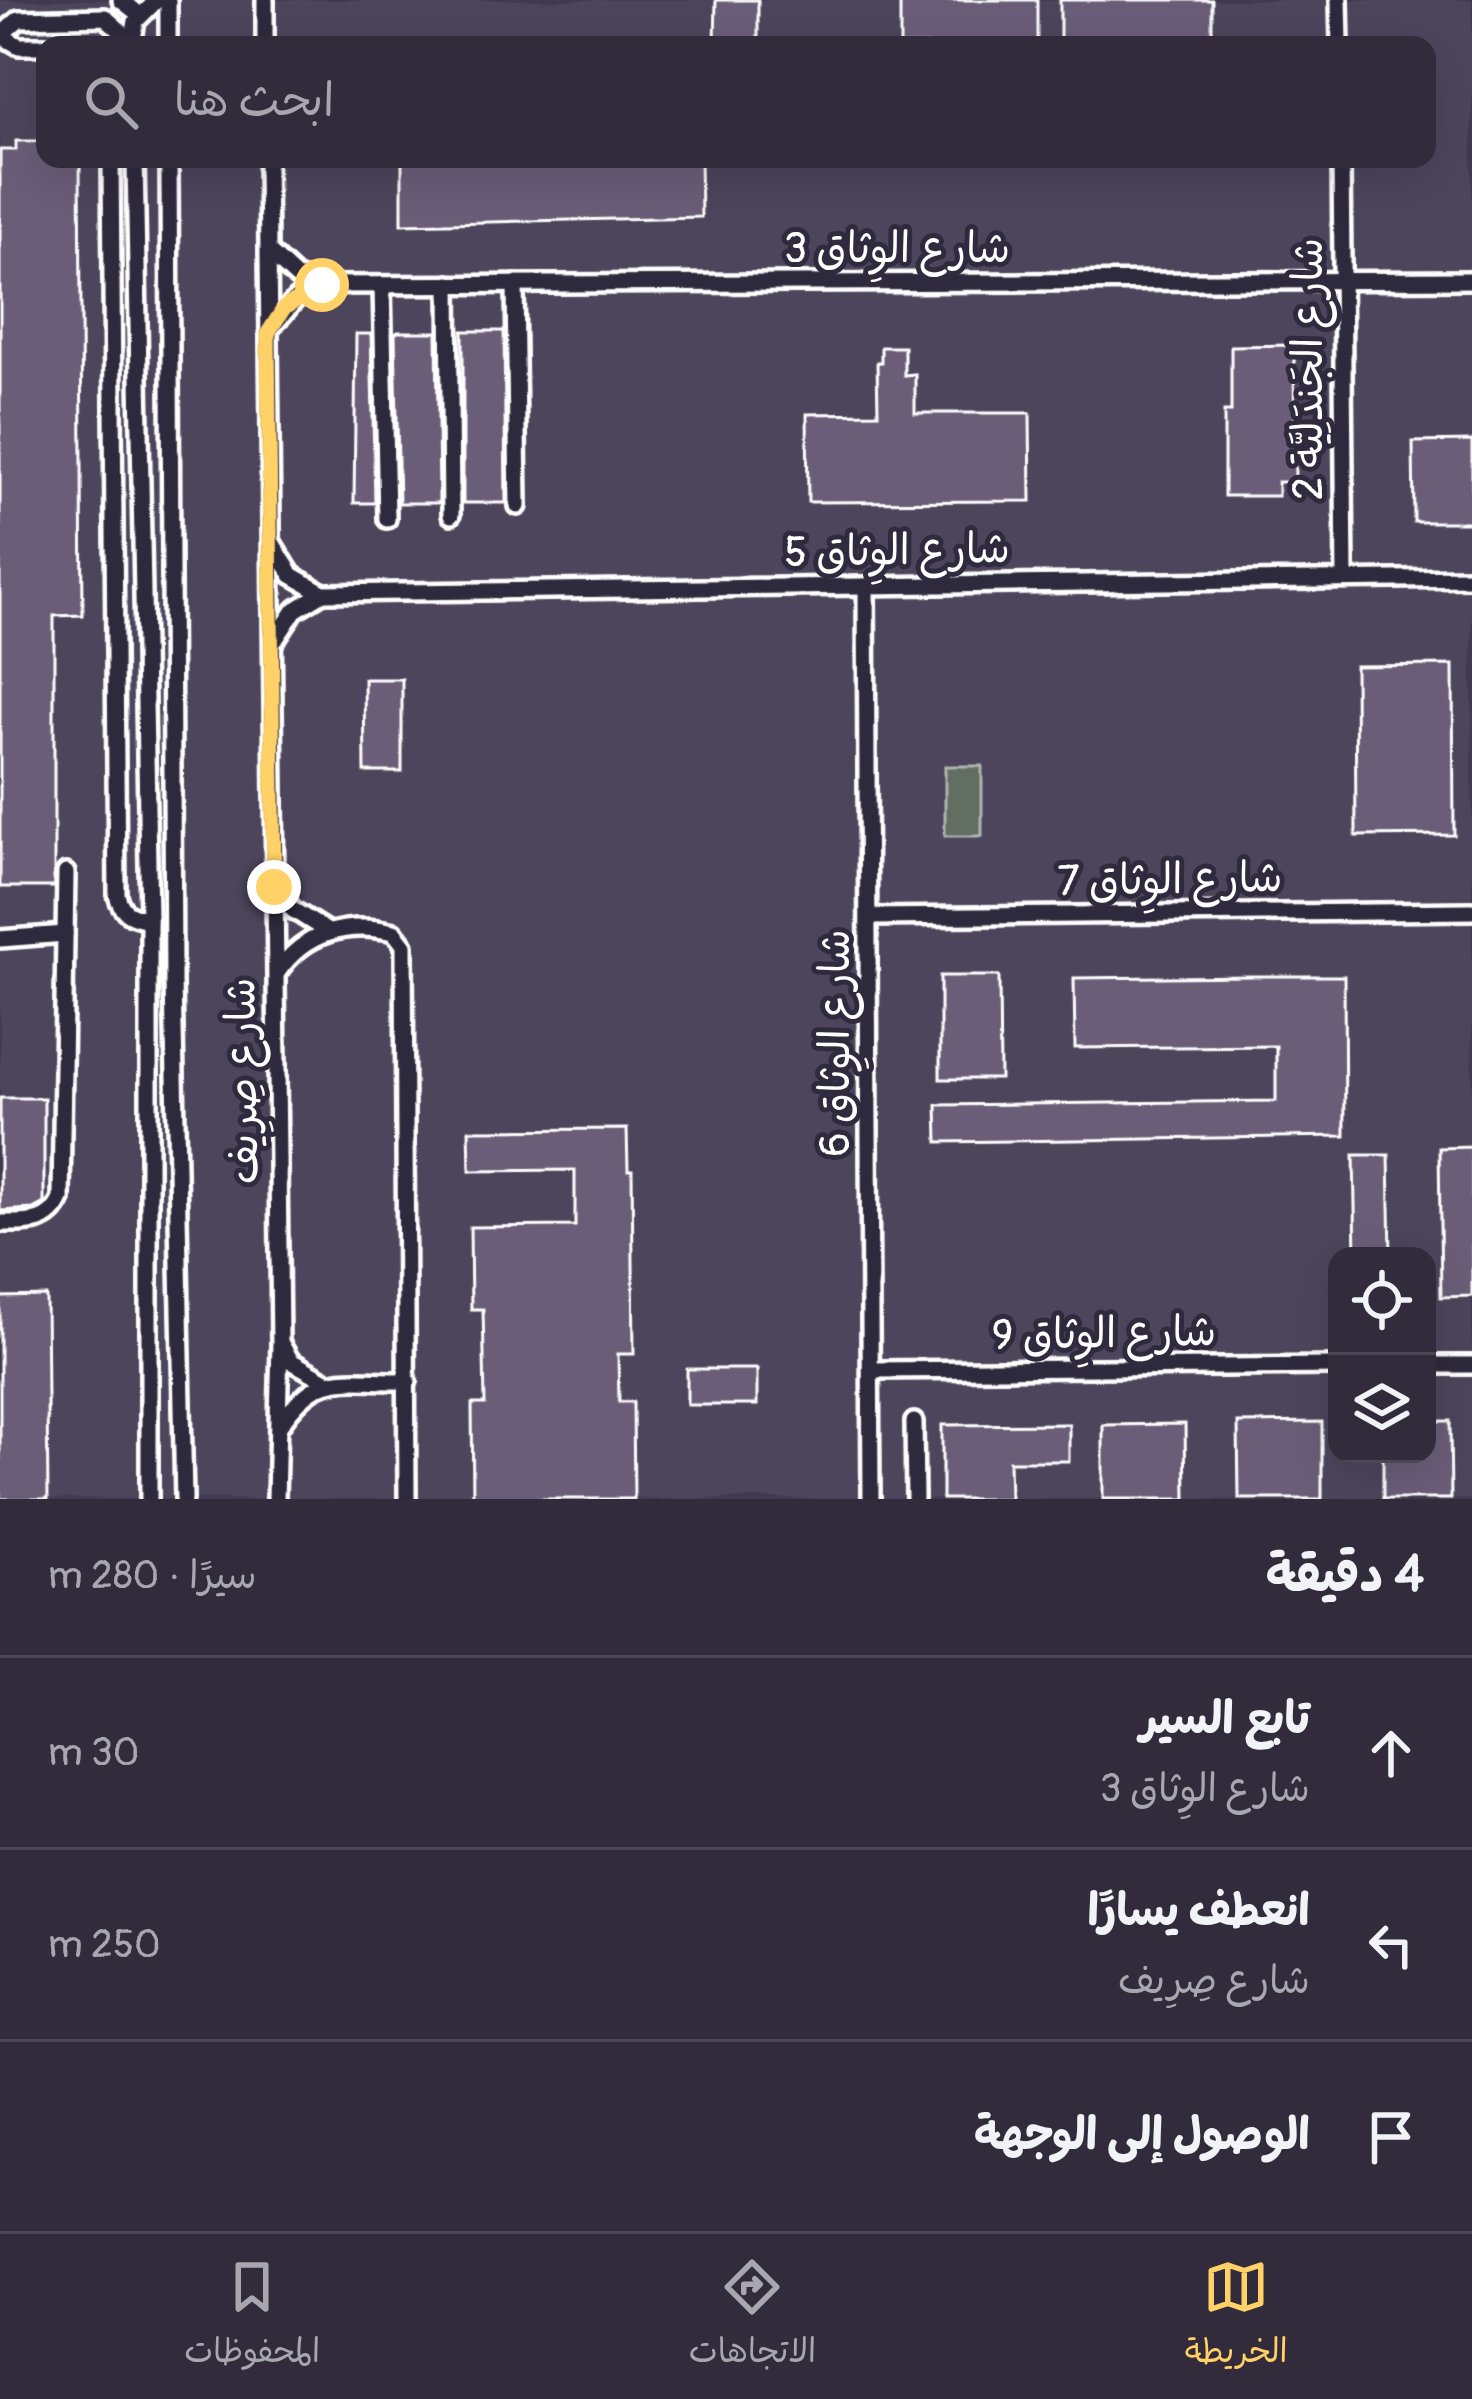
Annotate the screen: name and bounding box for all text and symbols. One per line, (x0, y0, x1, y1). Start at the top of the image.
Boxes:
search box (36, 36, 1436, 168)
icon: search (78, 69, 144, 135)
text: ابحث هنا (174, 73, 334, 129)
street label: شارع الوِثاق 3 (784, 223, 1010, 282)
street label: شارع الجَندَلِيَّة 2 (1283, 238, 1337, 500)
route start (295, 258, 349, 312)
street label: شارع الوِثاق 5 (784, 523, 1010, 586)
street label: شارع الوِثاق 7 (1057, 852, 1283, 915)
route end (247, 860, 301, 914)
street label: شارع الوِثاق 6 (810, 929, 869, 1157)
street label: شارع صِرِيف (215, 977, 274, 1185)
map controls (1328, 1247, 1436, 1463)
button: locate (1328, 1247, 1436, 1355)
street label: شارع الوِثاق 9 (991, 1306, 1217, 1369)
button: layers (1328, 1355, 1436, 1463)
text: 4 دقيقة (1266, 1543, 1424, 1607)
text: سيرًا · 280 m (48, 1551, 257, 1600)
text: تابع السير (1140, 1691, 1310, 1747)
icon: ahead (1358, 1720, 1424, 1786)
text: 30 m (48, 1728, 140, 1777)
text: شارع الوِثاق 3 (1100, 1764, 1310, 1813)
text: انعطف يسارًا (1088, 1883, 1310, 1939)
icon: left (1358, 1912, 1424, 1978)
text: 250 m (48, 1920, 161, 1969)
text: شارع صِرِيف (1118, 1956, 1310, 2005)
icon: arrive (1358, 2104, 1424, 2170)
text: الوصول إلى الوجهة (974, 2107, 1310, 2163)
tab: المحفوظات (184, 2254, 320, 2380)
tab: الاتجاهات (689, 2254, 816, 2380)
tab: الخريطة (1185, 2254, 1288, 2380)

